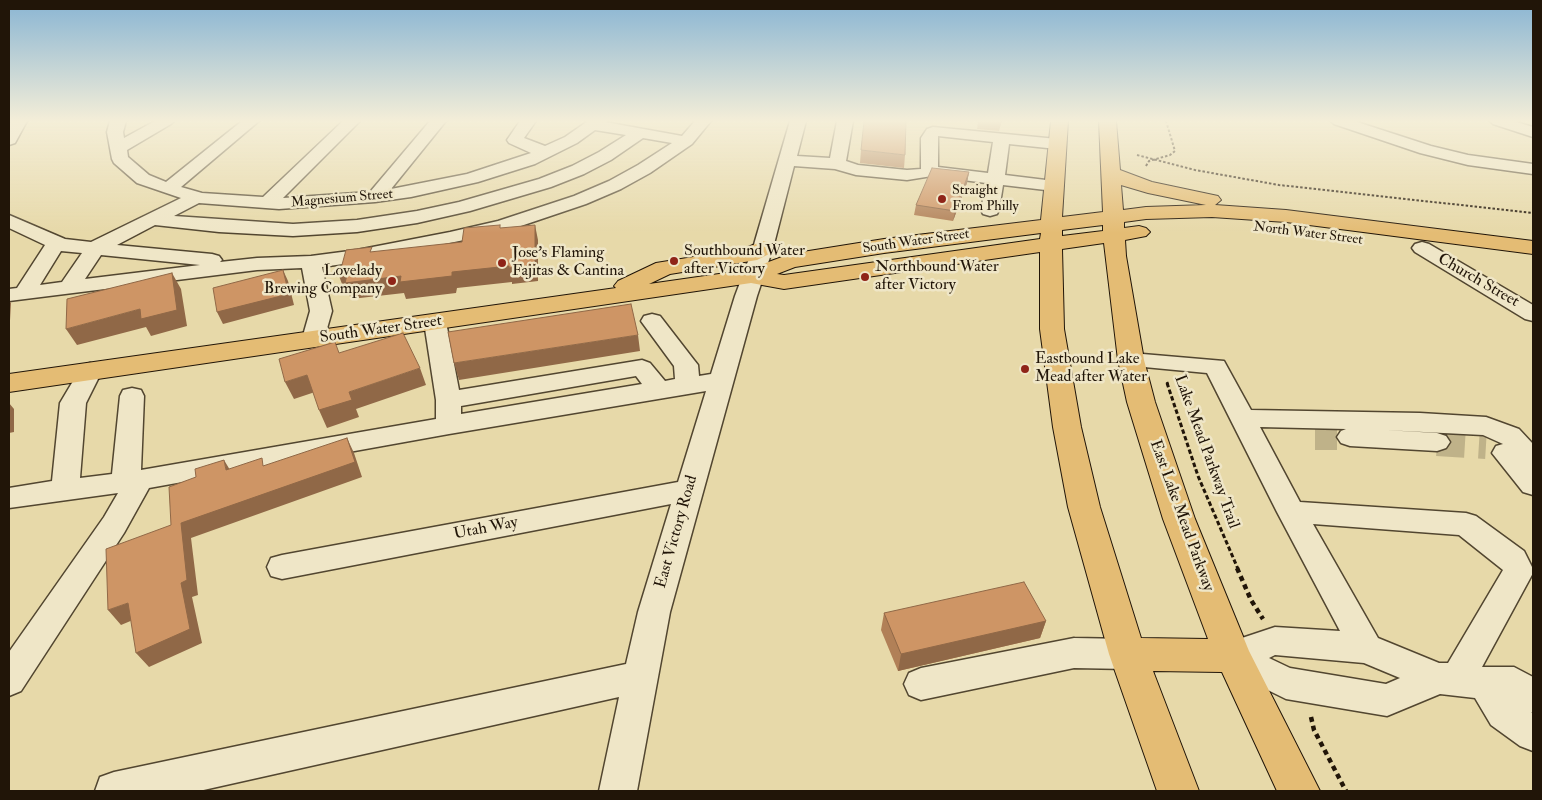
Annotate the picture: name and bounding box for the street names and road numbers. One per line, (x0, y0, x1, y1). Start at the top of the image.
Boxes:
street label: Magnesium Street (290, 186, 394, 212)
street label: North Water Street (1252, 219, 1364, 249)
street label: South Water Street (862, 226, 970, 258)
street label: Church Street (1434, 250, 1522, 312)
street label: South Water Street (319, 312, 443, 348)
street label: Lake Mead Parkway Trail (1169, 373, 1243, 531)
street label: East Lake Mead Parkway (1145, 438, 1217, 594)
street label: East Victory Road (652, 473, 702, 591)
street label: Utah Way (452, 513, 520, 545)

